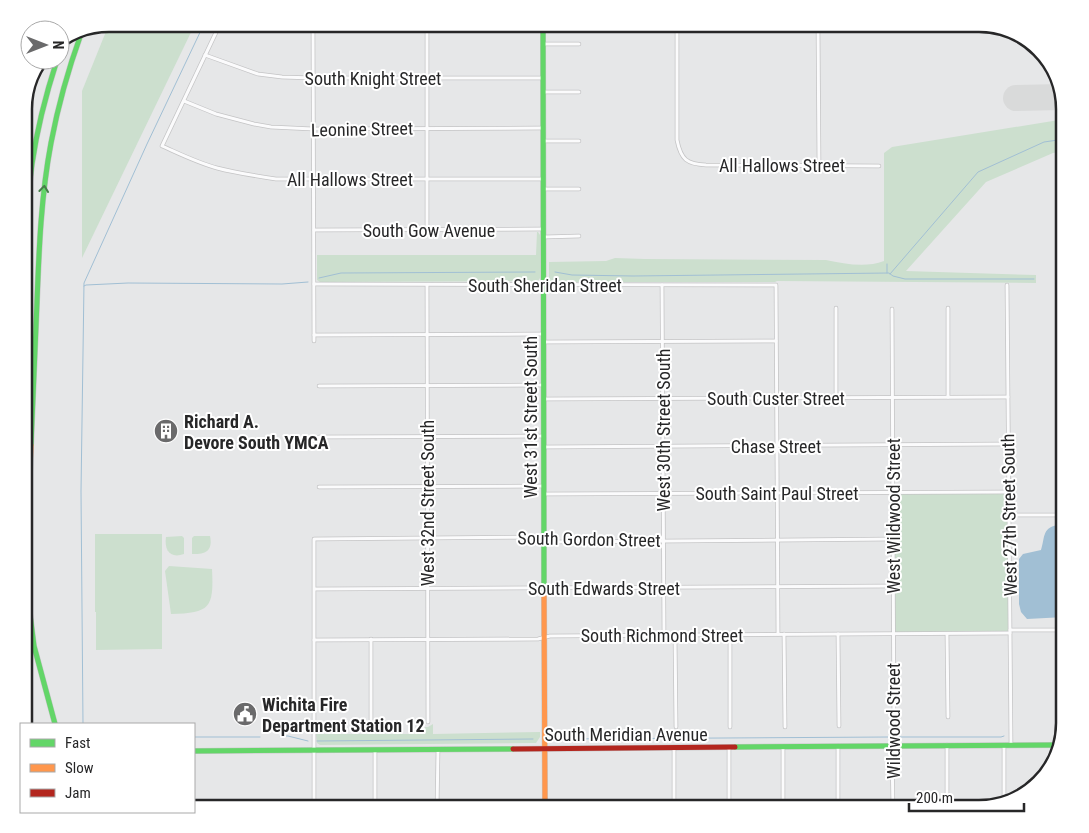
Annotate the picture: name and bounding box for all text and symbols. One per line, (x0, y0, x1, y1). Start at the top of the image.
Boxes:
north arrow (20, 20, 70, 70)
text: N (50, 41, 66, 49)
street label: South Knight Street (305, 68, 441, 89)
street label: Leonine Street (311, 118, 413, 140)
street label: All Hallows Street (719, 155, 845, 176)
street label: All Hallows Street (287, 169, 413, 190)
one-way arrow (38, 185, 49, 193)
street label: South Gow Avenue (363, 220, 495, 241)
street label: South Sheridan Street (468, 275, 622, 296)
street label: West 31st Street South (520, 336, 541, 498)
street label: West 30th Street South (653, 349, 674, 511)
street label: South Custer Street (707, 388, 845, 409)
place label: Richard A. Devore South YMCA (184, 411, 329, 453)
building icon: Richard A. Devore South YMCA (153, 418, 179, 444)
street label: West 32nd Street South (417, 420, 438, 586)
street label: West 27th Street South (997, 433, 1021, 597)
street label: Chase Street (731, 436, 821, 457)
street label: West Wildwood Street (883, 438, 904, 594)
street label: South Saint Paul Street (695, 483, 859, 504)
street label: South Gordon Street (517, 527, 661, 551)
street label: South Edwards Street (528, 578, 680, 599)
street label: South Richmond Street (581, 625, 743, 646)
street label: Wildwood Street (883, 663, 904, 779)
place label: Wichita Fire Department Station 12 (262, 694, 425, 736)
public building icon: Wichita Fire Department Station 12 (232, 701, 258, 727)
legend (20, 723, 195, 813)
street label: South Meridian Avenue (544, 724, 708, 745)
text: Fast (65, 734, 90, 752)
text: Slow (65, 759, 94, 777)
scale bar (909, 780, 1024, 812)
text: Jam (65, 784, 91, 802)
text: 200 m (916, 789, 953, 807)

